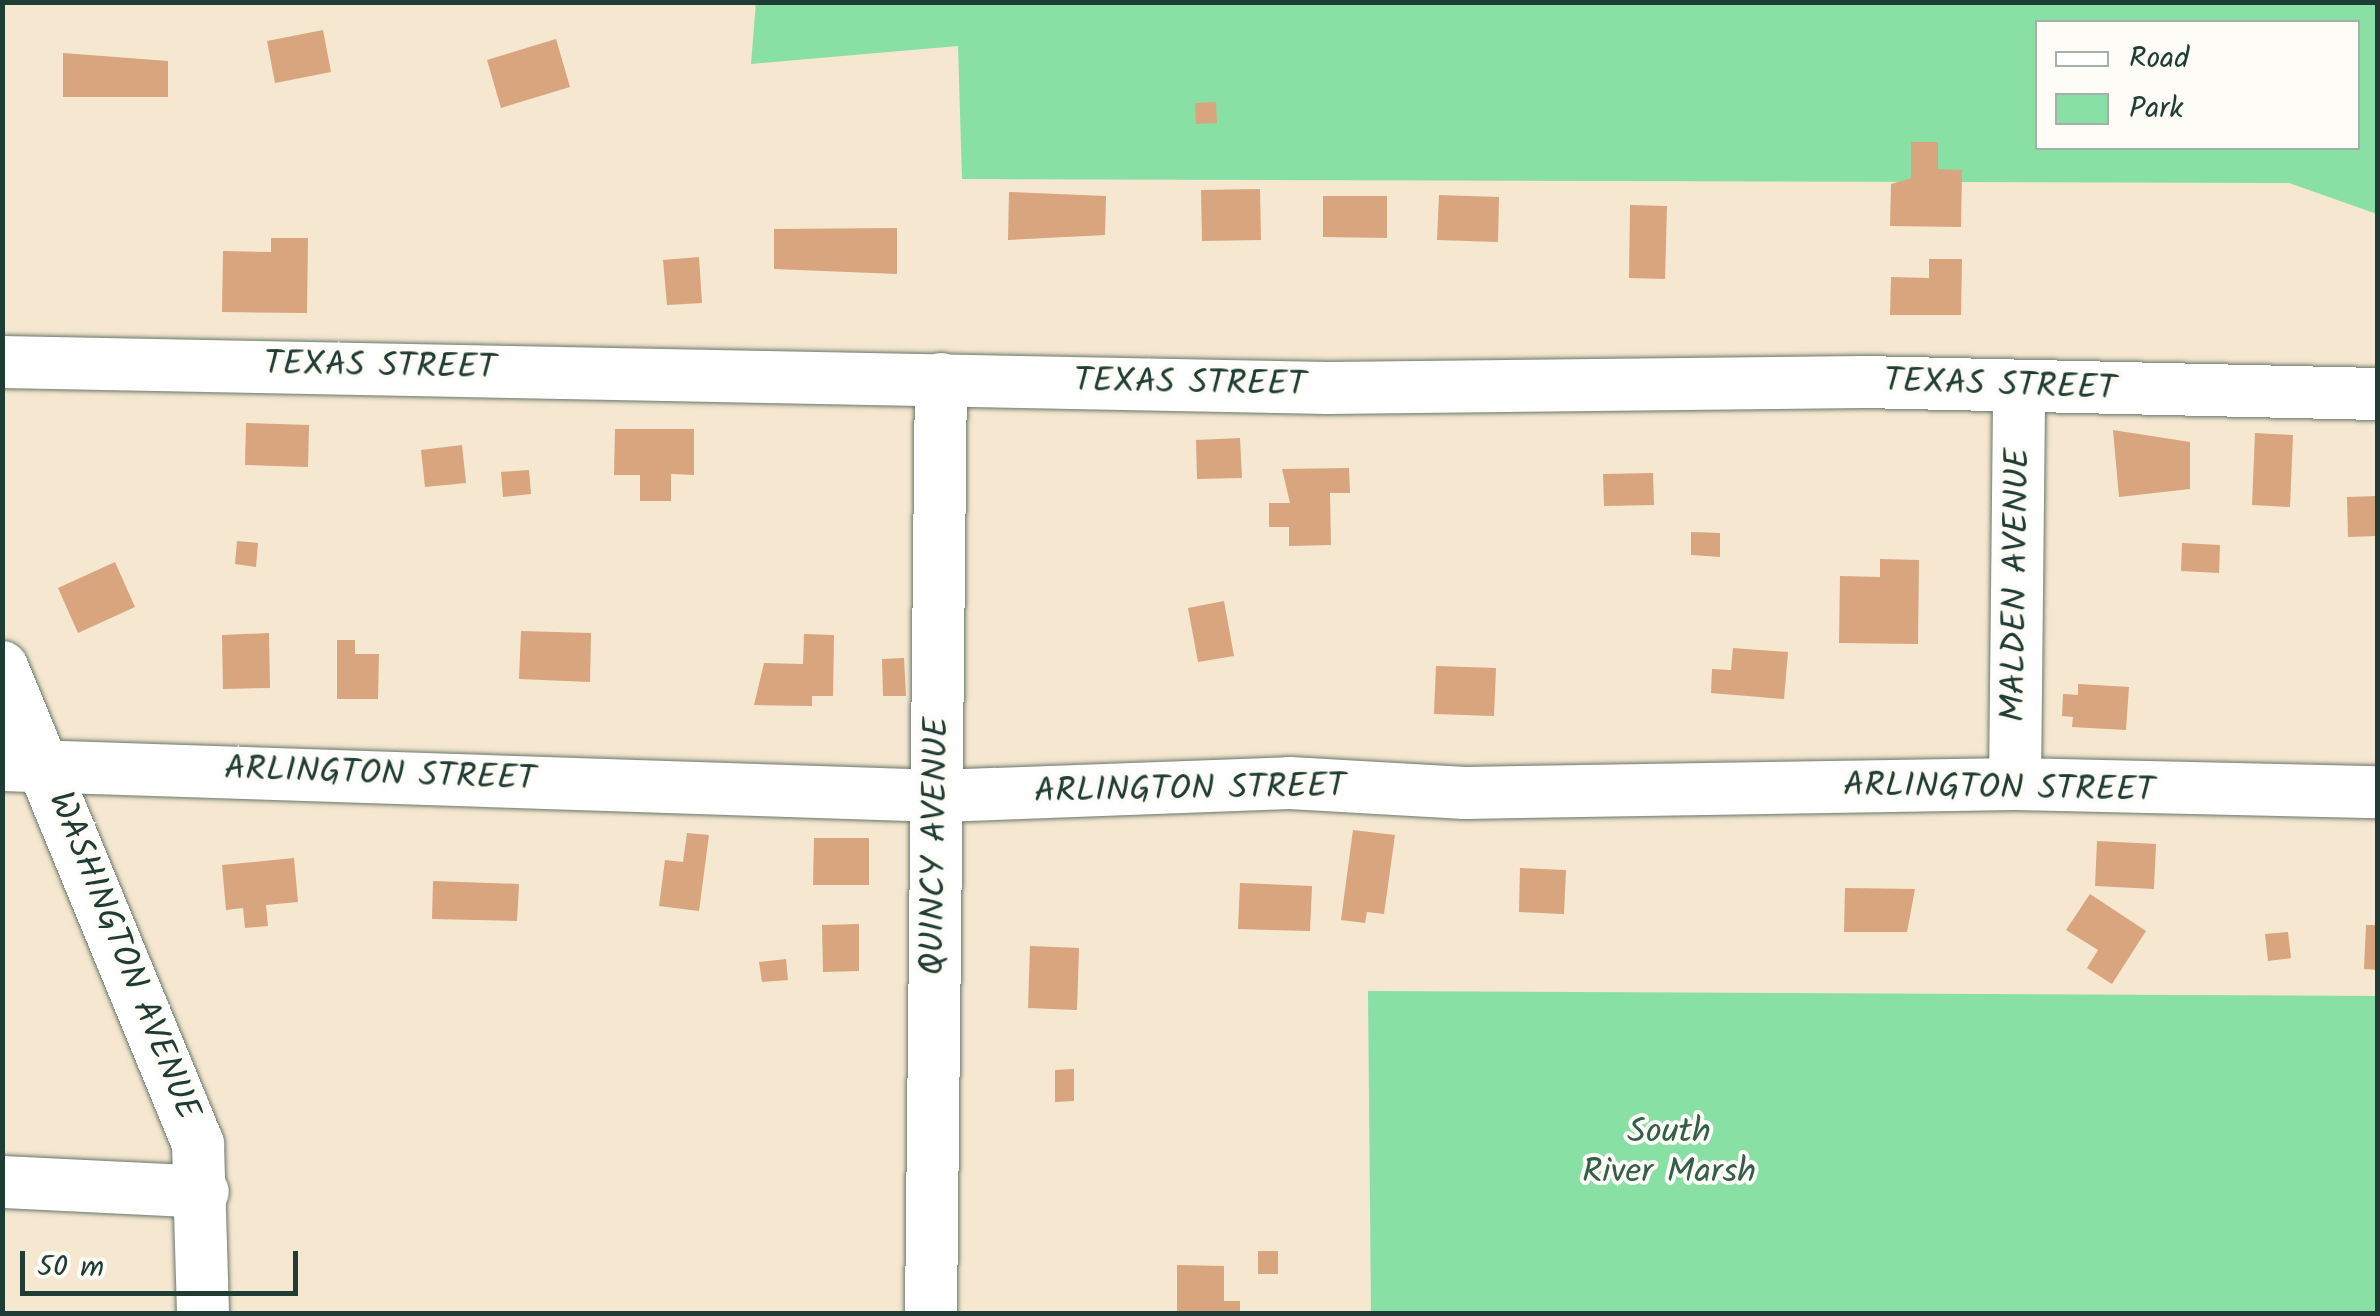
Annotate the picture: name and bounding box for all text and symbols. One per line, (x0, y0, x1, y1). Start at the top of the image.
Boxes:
legend (2035, 20, 2360, 150)
text: Road (2129, 35, 2189, 83)
text: Park (2129, 85, 2183, 133)
street label: TEXAS STREET (263, 344, 497, 390)
street label: TEXAS STREET (1073, 361, 1307, 407)
street label: TEXAS STREET (1883, 361, 2117, 411)
street label: MALDEN AVENUE (1994, 448, 2040, 722)
street label: QUINCY AVENUE (913, 716, 959, 976)
street label: ARLINGTON STREET (223, 749, 537, 801)
street label: ARLINGTON STREET (1843, 765, 2155, 813)
street label: ARLINGTON STREET (1034, 766, 1346, 814)
street label: WASHINGTON AVENUE (38, 786, 208, 1126)
park label: South River Marsh (1582, 1112, 1756, 1194)
scale bar (25, 1231, 302, 1293)
text: 50 m (37, 1244, 104, 1292)

